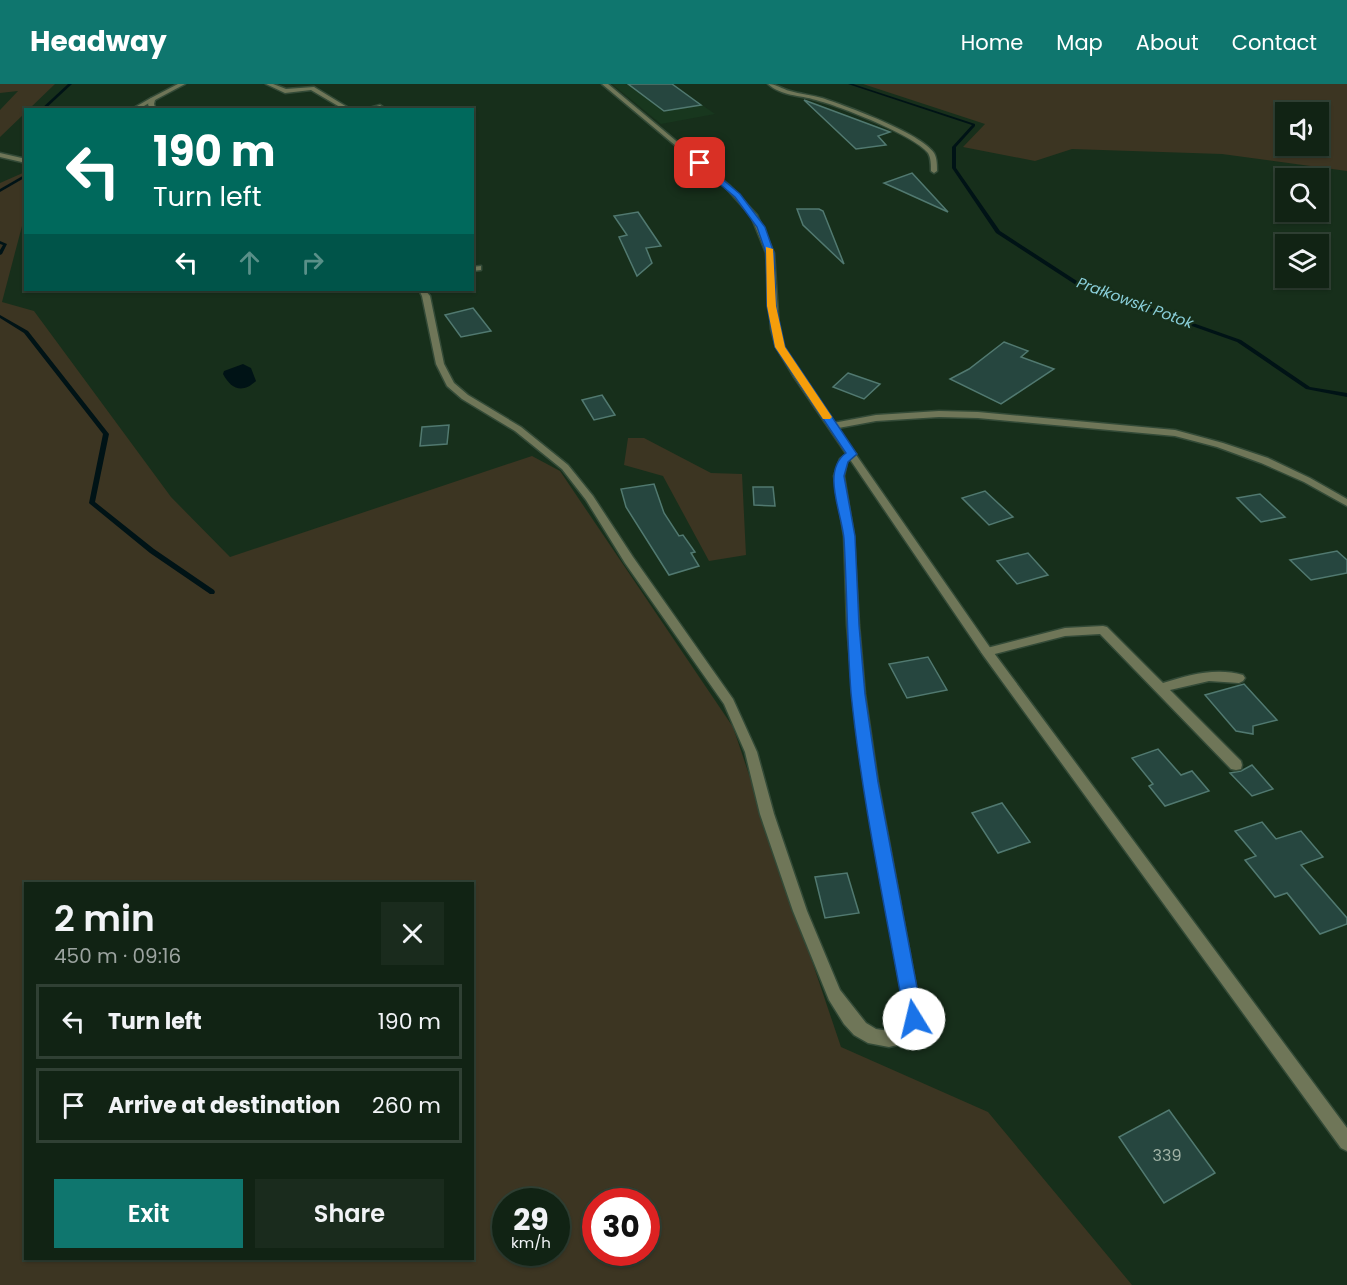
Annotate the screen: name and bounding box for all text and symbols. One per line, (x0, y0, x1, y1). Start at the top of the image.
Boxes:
text: Headway (30, 22, 167, 61)
text: Home (961, 28, 1023, 57)
text: Map (1056, 28, 1103, 57)
text: About (1136, 28, 1199, 57)
text: Contact (1232, 28, 1317, 57)
map controls (1275, 102, 1329, 288)
button: sound (1275, 102, 1329, 156)
text: 190 m (153, 122, 275, 181)
icon: left (54, 132, 132, 210)
pin (674, 137, 725, 188)
icon: arrive (683, 146, 716, 179)
button: search (1275, 168, 1329, 222)
text: Turn left (153, 178, 262, 215)
button: layers (1275, 234, 1329, 288)
icon: left (170, 246, 203, 279)
icon: ahead (233, 246, 266, 279)
icon: right (296, 246, 329, 279)
water label: Prałkowski Potok (1074, 272, 1198, 334)
text: 2 min (54, 893, 155, 944)
button: close (381, 902, 444, 965)
text: 450 m · 09:16 (54, 942, 181, 970)
position arrow (882, 987, 946, 1051)
icon: left (57, 1005, 90, 1038)
text: Turn left (108, 1006, 202, 1037)
text: 190 m (378, 1006, 441, 1037)
icon: arrive (57, 1089, 90, 1122)
text: Arrive at destination (108, 1090, 340, 1121)
text: 260 m (372, 1090, 441, 1121)
house number: 339 (1153, 1144, 1181, 1167)
button: Exit (54, 1179, 243, 1248)
button: Share (255, 1179, 444, 1248)
speed limit sign: 30 (582, 1188, 660, 1266)
text: 29 (513, 1198, 549, 1241)
text: km/h (511, 1232, 551, 1253)

